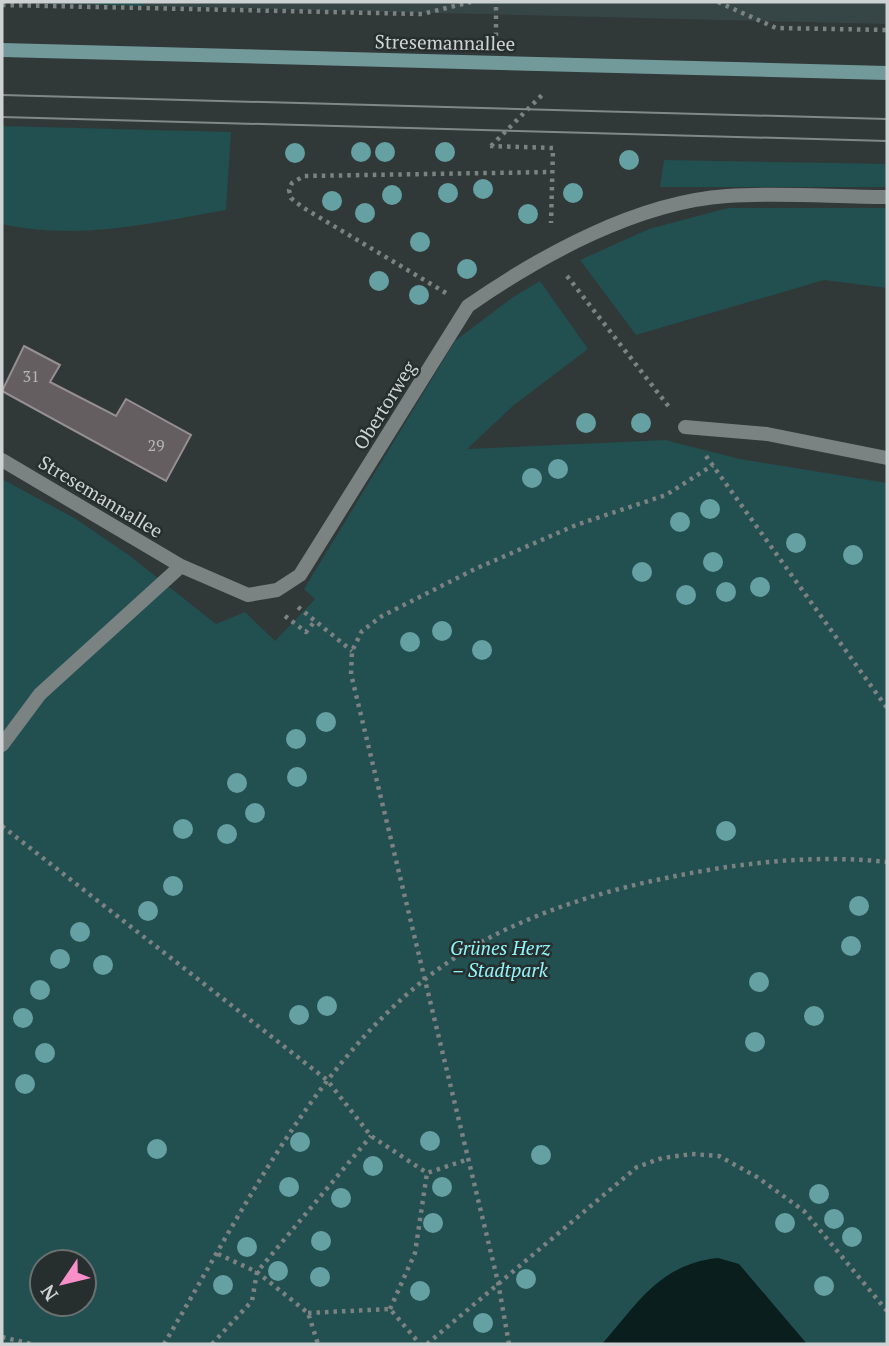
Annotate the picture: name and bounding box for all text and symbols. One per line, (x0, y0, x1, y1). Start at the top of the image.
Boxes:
street label: Stresemannallee (374, 28, 516, 56)
street label: Obertorweg (347, 355, 421, 454)
house number: 31 (22, 365, 40, 387)
house number: 29 (147, 434, 165, 456)
street label: Stresemannallee (34, 449, 168, 543)
park label: Grünes Herz – Stadtpark (450, 935, 551, 982)
north arrow (28, 1248, 98, 1318)
text: N (34, 1279, 63, 1306)

